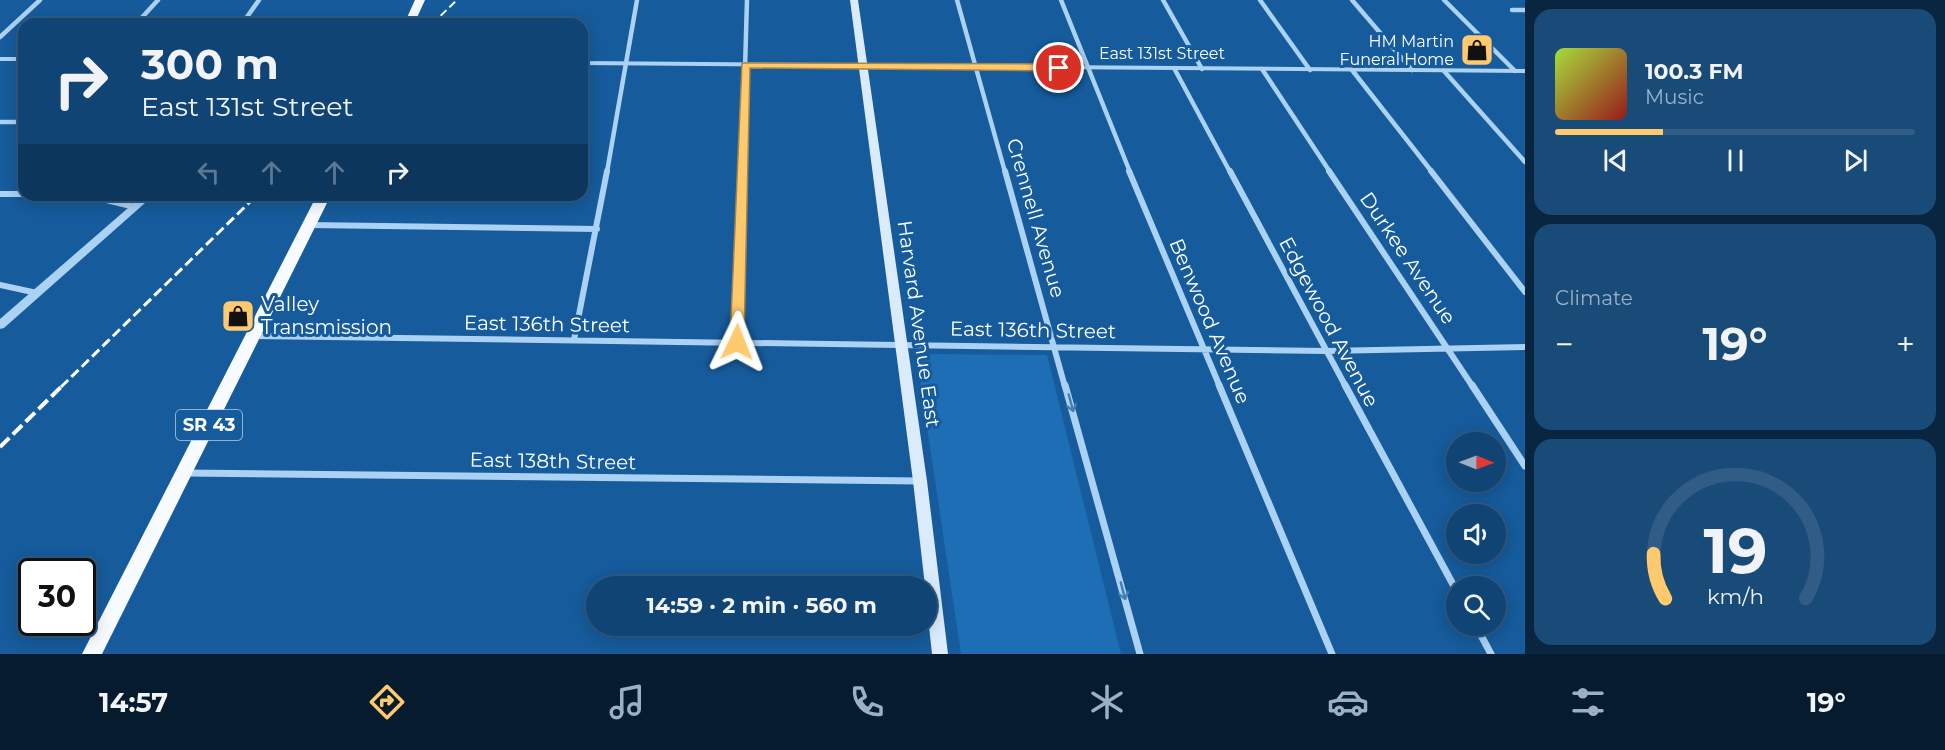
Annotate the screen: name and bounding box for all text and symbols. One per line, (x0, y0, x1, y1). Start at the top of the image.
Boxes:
place label: HM Martin Funeral Home (1340, 32, 1454, 69)
shop icon: HM Martin Funeral Home (1459, 32, 1495, 68)
text: 300 m (141, 38, 279, 90)
icon: right (42, 42, 120, 120)
pin (1033, 42, 1084, 93)
street label: East 131st Street (1099, 44, 1225, 63)
icon: arrive (1042, 51, 1075, 84)
text: 100.3 FM (1645, 58, 1744, 85)
text: Music (1645, 85, 1704, 109)
text: East 131st Street (141, 90, 354, 123)
street label: Crennell Avenue (1002, 136, 1070, 300)
icon: previous (1599, 144, 1632, 177)
icon: pause (1719, 144, 1752, 177)
icon: next (1839, 144, 1872, 177)
icon: left (192, 156, 225, 189)
icon: ahead (255, 156, 288, 189)
icon: ahead (318, 156, 351, 189)
icon: right (381, 156, 414, 189)
street label: Durkee Avenue (1355, 187, 1461, 329)
street label: Harvard Avenue East (893, 219, 945, 429)
street label: Edgewood Avenue (1274, 233, 1384, 411)
street label: Benwood Avenue (1164, 235, 1256, 407)
text: Climate (1555, 286, 1633, 310)
place label: Valley Transmission (261, 292, 392, 339)
shop icon: Valley Transmission (220, 298, 256, 334)
position arrow (705, 310, 769, 374)
street label: East 136th Street (464, 311, 630, 337)
text: 19° (1702, 316, 1768, 371)
street label: East 136th Street (950, 317, 1116, 343)
text: − (1555, 324, 1574, 364)
text: + (1896, 324, 1915, 364)
one-way arrow (1066, 393, 1078, 412)
road number: SR 43 (176, 410, 242, 440)
north arrow (1446, 432, 1506, 492)
map controls (1446, 432, 1506, 636)
street label: East 138th Street (469, 448, 637, 474)
button: sound (1446, 504, 1506, 564)
text: 19 (1703, 513, 1767, 589)
speed limit sign: 30 (18, 558, 96, 636)
button: search (1446, 576, 1506, 636)
one-way arrow (1118, 582, 1129, 601)
text: km/h (1706, 583, 1764, 609)
text: 14:59 · 2 min · 560 m (646, 592, 877, 619)
icon: directions (366, 681, 408, 723)
icon: music (606, 681, 648, 723)
icon: phone (846, 681, 888, 723)
icon: climate (1086, 681, 1128, 723)
icon: car (1327, 681, 1369, 723)
icon: filters (1567, 681, 1609, 723)
text: 14:57 (99, 686, 168, 719)
text: 19° (1807, 686, 1846, 719)

